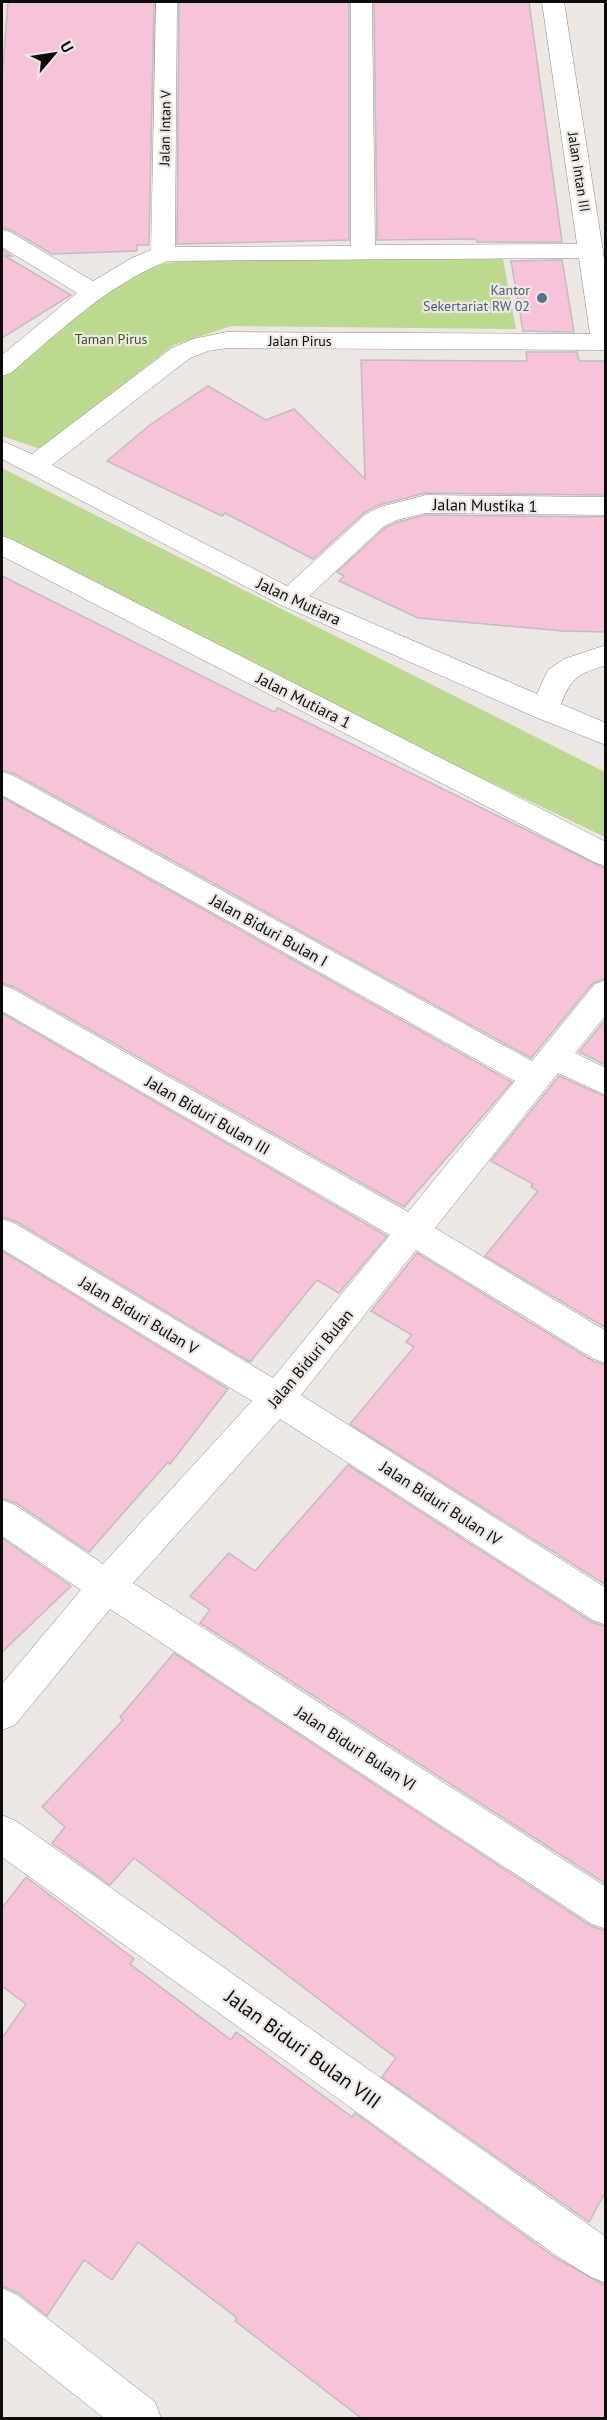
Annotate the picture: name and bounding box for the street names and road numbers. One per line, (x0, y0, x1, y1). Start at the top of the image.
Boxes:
street label: Jalan Intan V (155, 90, 175, 167)
street label: Jalan Intan III (564, 130, 594, 213)
street label: Jalan Pirus (267, 332, 332, 350)
street label: Jalan Mustika 1 (432, 494, 537, 516)
street label: Jalan Mutiara (253, 572, 344, 629)
street label: Jalan Mutiara 1 (252, 667, 355, 732)
street label: Jalan Biduri Bulan I (206, 889, 331, 971)
street label: Jalan Biduri Bulan III (141, 1071, 274, 1159)
street label: Jalan Biduri Bulan V (75, 1271, 203, 1359)
street label: Jalan Biduri Bulan (262, 1305, 357, 1412)
street label: Jalan Biduri Bulan IV (376, 1456, 506, 1550)
street label: Jalan Biduri Bulan VI (291, 1701, 420, 1794)
street label: Jalan Biduri Bulan VIII (219, 1983, 386, 2114)

